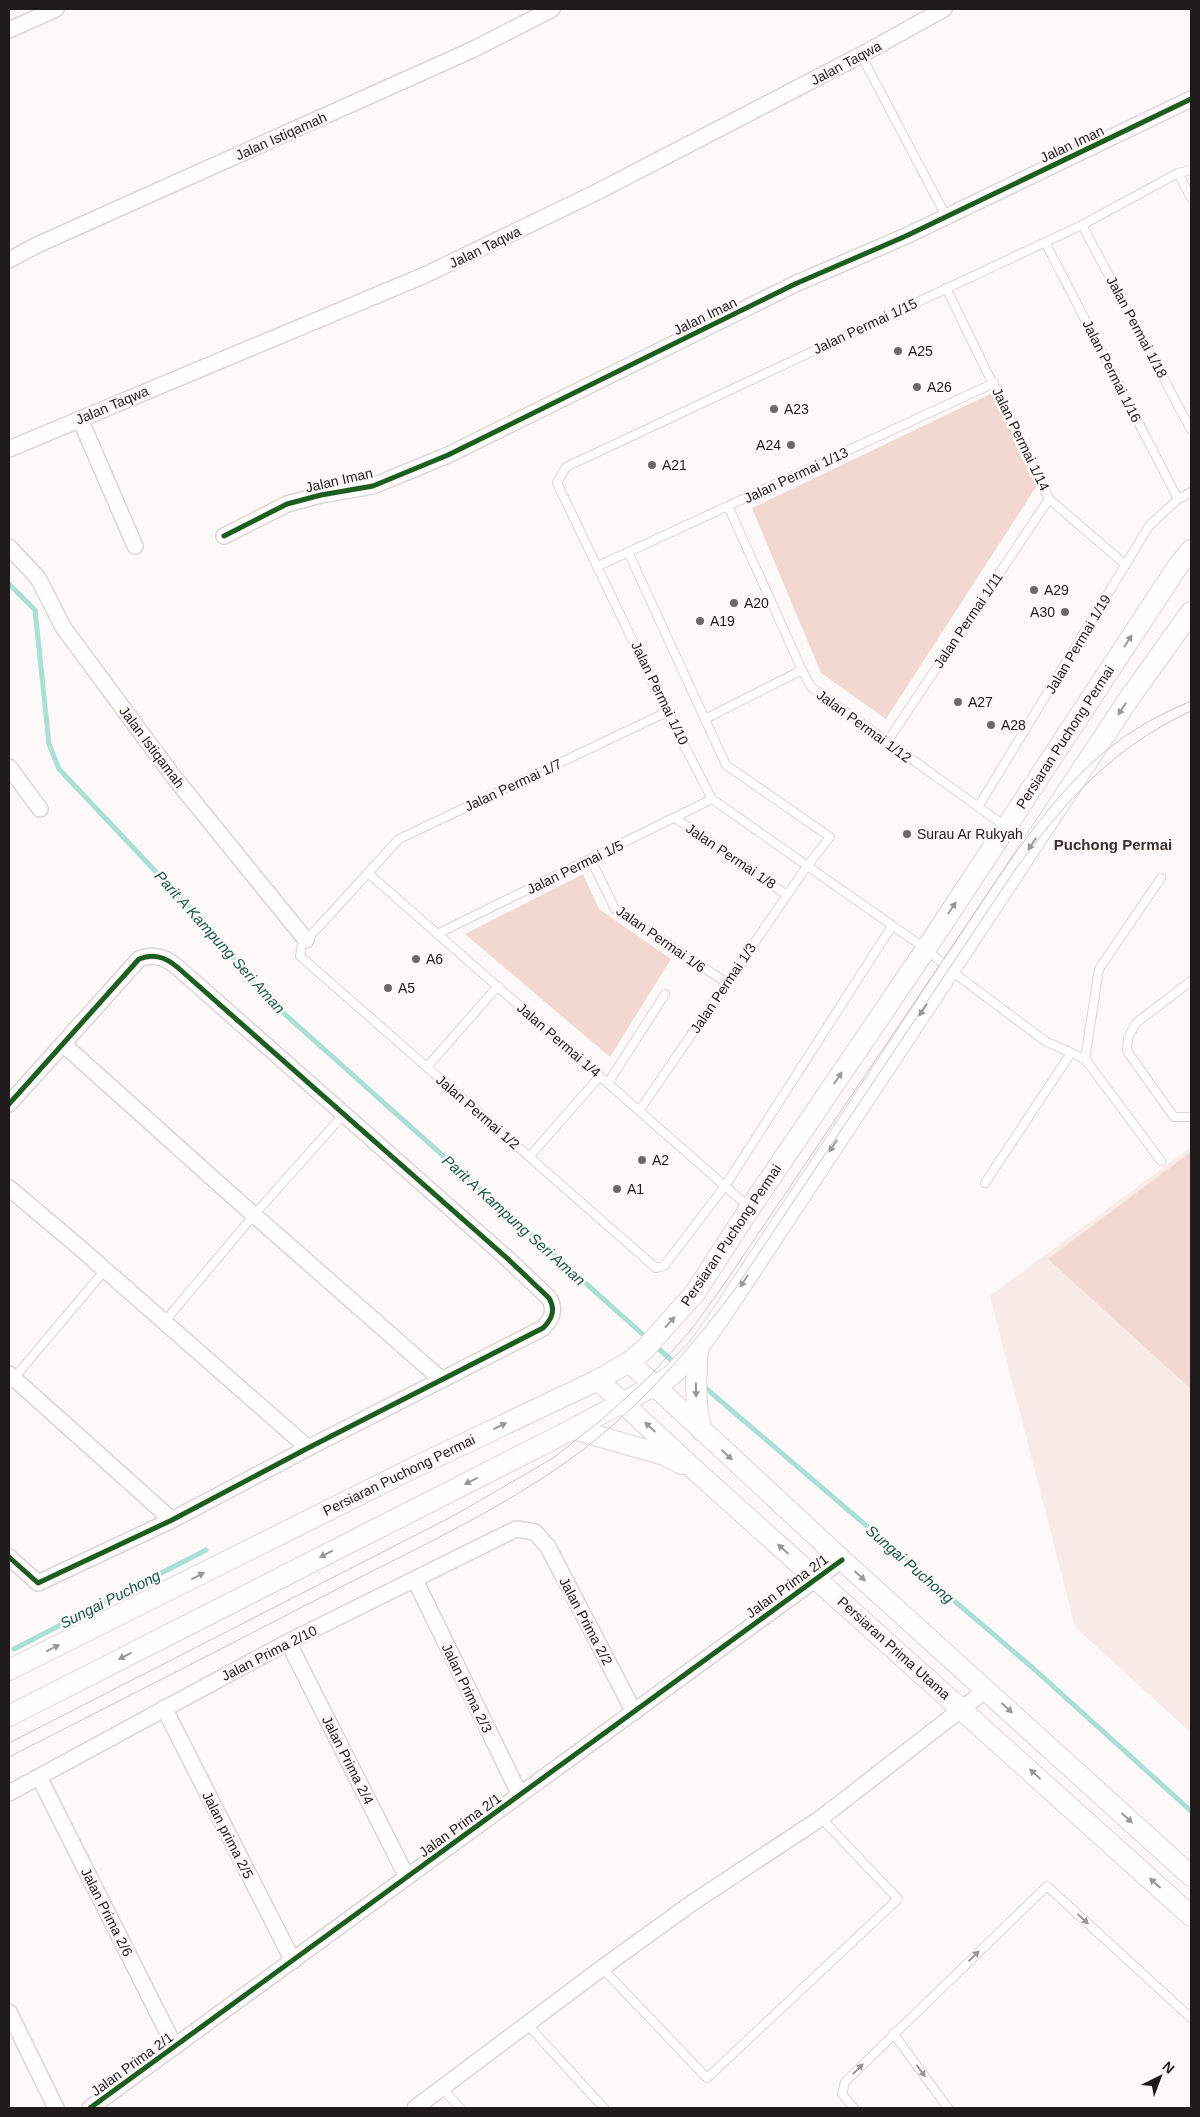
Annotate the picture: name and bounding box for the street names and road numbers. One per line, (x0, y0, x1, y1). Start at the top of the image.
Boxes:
street label: Jalan Taqwa (808, 38, 884, 88)
street label: Jalan Istiqamah (233, 109, 329, 163)
street label: Jalan Iman (1038, 122, 1106, 166)
street label: Jalan Taqwa (447, 223, 524, 271)
street label: Jalan Permai 1/18 (1103, 273, 1171, 381)
street label: Jalan Iman (671, 294, 739, 338)
street label: Jalan Permai 1/15 (810, 295, 920, 357)
street label: Jalan Permai 1/16 (1079, 317, 1145, 425)
street label: Jalan Taqwa (73, 382, 151, 428)
street label: Jalan Permai 1/14 (989, 385, 1053, 493)
street label: Jalan Permai 1/13 (741, 444, 851, 506)
street label: Jalan Iman (304, 465, 374, 495)
street label: Jalan Permai 1/11 (930, 569, 1006, 671)
street label: Jalan Permai 1/19 (1042, 591, 1114, 696)
street label: Jalan Permai 1/10 (628, 639, 692, 747)
street label: Persiaran Puchong Permai (1013, 662, 1117, 812)
street label: Jalan Permai 1/12 (814, 686, 915, 766)
street label: Jalan Istiqamah (116, 703, 188, 791)
street label: Jalan Permai 1/7 (462, 755, 564, 814)
street label: Jalan Permai 1/8 (683, 820, 779, 892)
street label: Jalan Permai 1/5 (524, 837, 626, 897)
street label: Jalan Permai 1/6 (613, 902, 709, 976)
street label: Jalan Permai 1/3 (687, 940, 759, 1036)
street label: Jalan Permai 1/4 (514, 999, 604, 1081)
street label: Jalan Permai 1/2 (433, 1071, 523, 1153)
street label: Persiaran Puchong Permai (678, 1161, 784, 1309)
street label: Persiaran Puchong Permai (320, 1431, 478, 1519)
street label: Jalan Prima 2/1 (743, 1551, 831, 1621)
street label: Jalan Prima 2/2 (556, 1574, 616, 1668)
street label: Persiaran Prima Utama (835, 1593, 954, 1703)
street label: Jalan Prima 2/10 (219, 1622, 320, 1684)
street label: Jalan Prima 2/3 (438, 1641, 496, 1735)
street label: Jalan Prima 2/4 (319, 1713, 377, 1807)
street label: Jalan prima 2/5 (199, 1789, 257, 1881)
street label: Jalan Prima 2/1 (416, 1790, 504, 1860)
street label: Jalan Prima 2/6 (78, 1865, 136, 1959)
street label: Jalan Prima 2/1 (88, 2029, 176, 2099)

